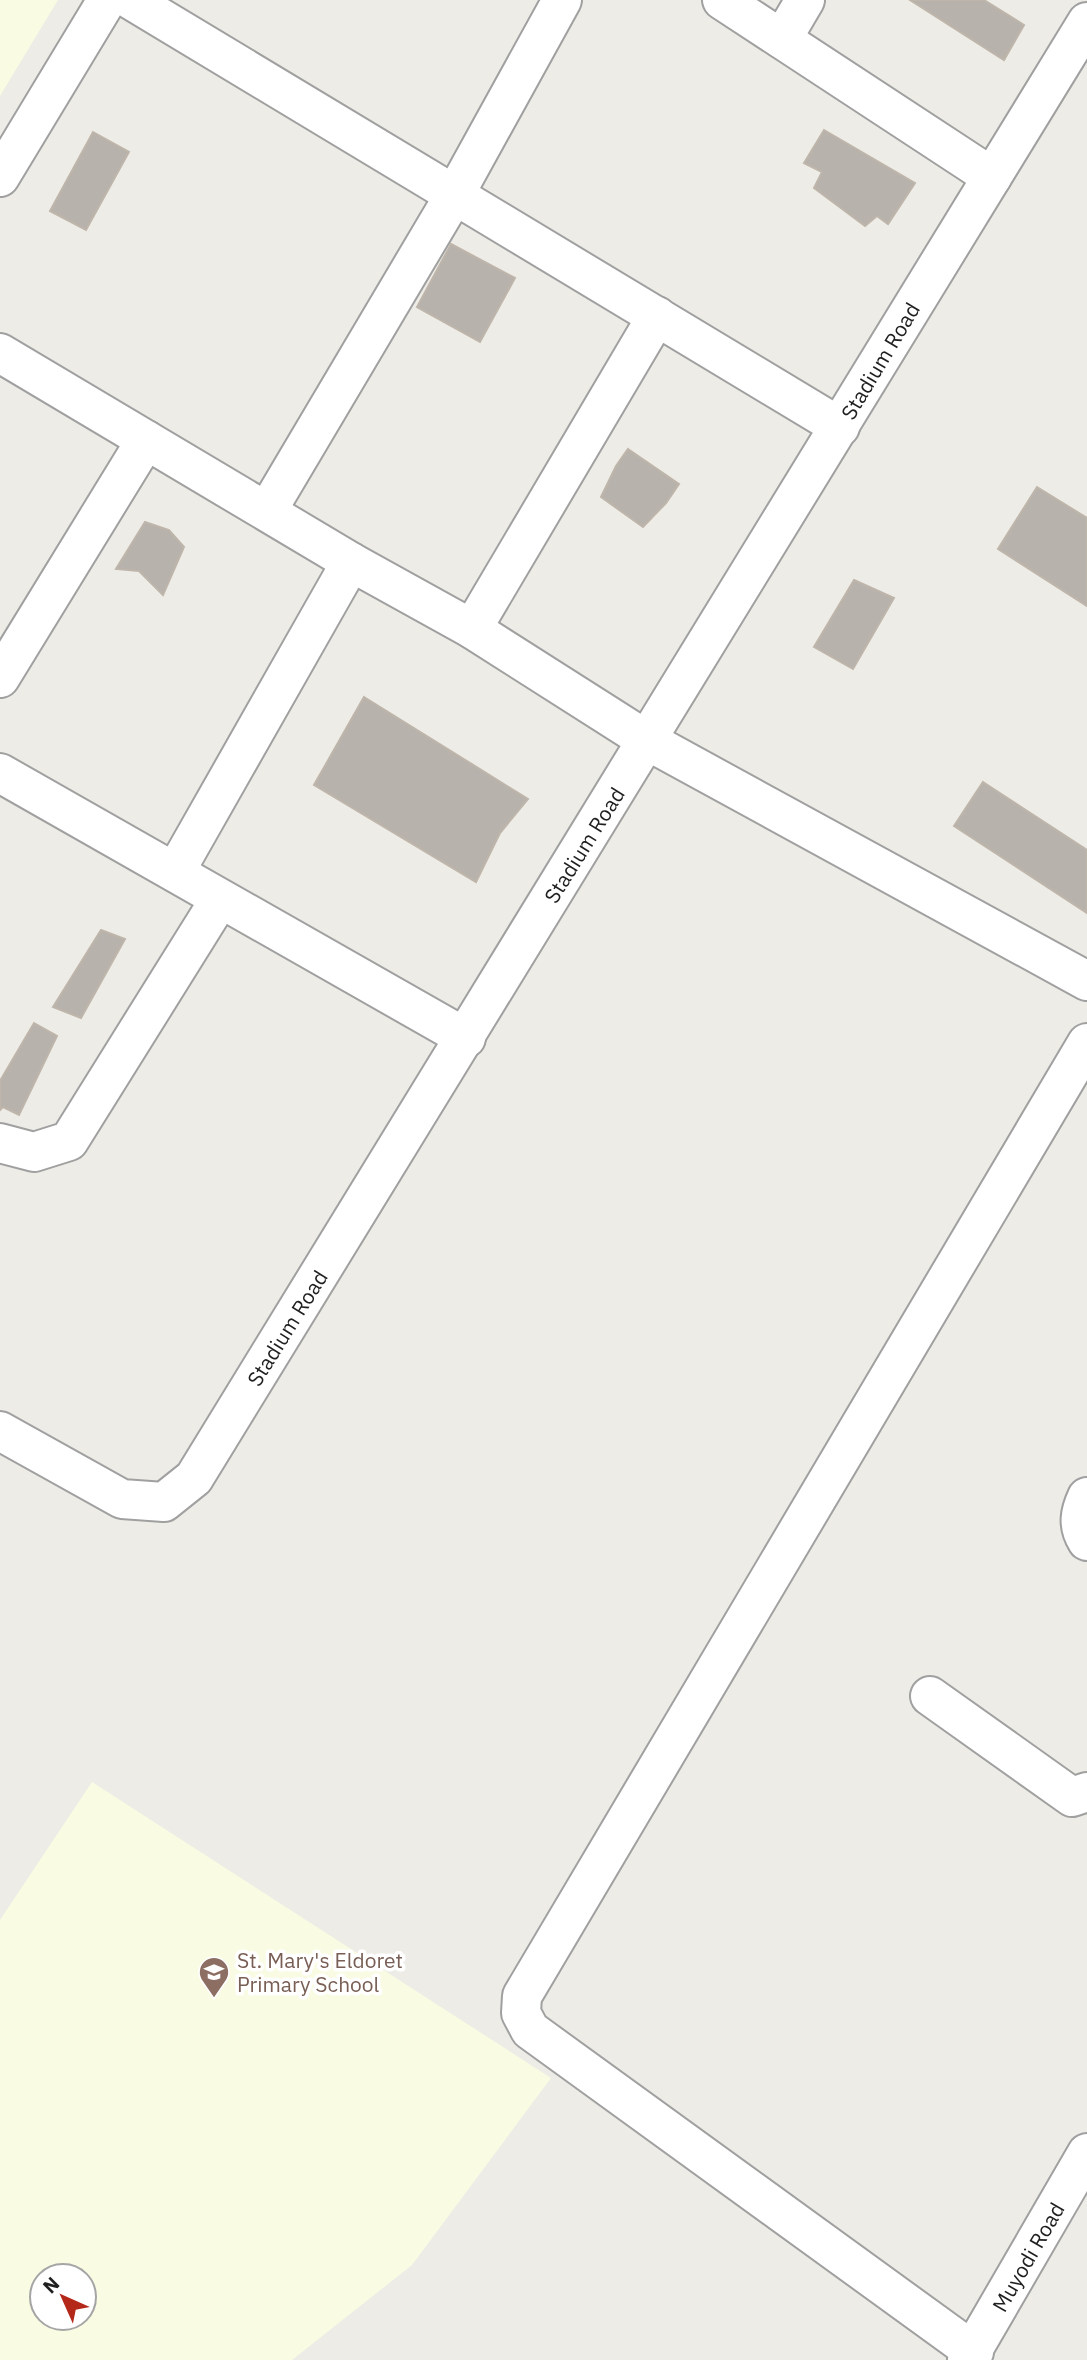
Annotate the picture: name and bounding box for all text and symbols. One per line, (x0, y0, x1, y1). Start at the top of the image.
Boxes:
street label: Stadium Road (834, 297, 926, 425)
street label: Stadium Road (537, 782, 631, 908)
street label: Stadium Road (240, 1265, 334, 1391)
place label: St. Mary's Eldoret Primary School (237, 1946, 403, 1998)
school or university icon: St. Mary's Eldoret Primary School (197, 1955, 231, 1999)
street label: Muyodi Road (985, 2197, 1071, 2317)
north arrow (28, 2262, 98, 2332)
text: N (38, 2272, 64, 2298)

